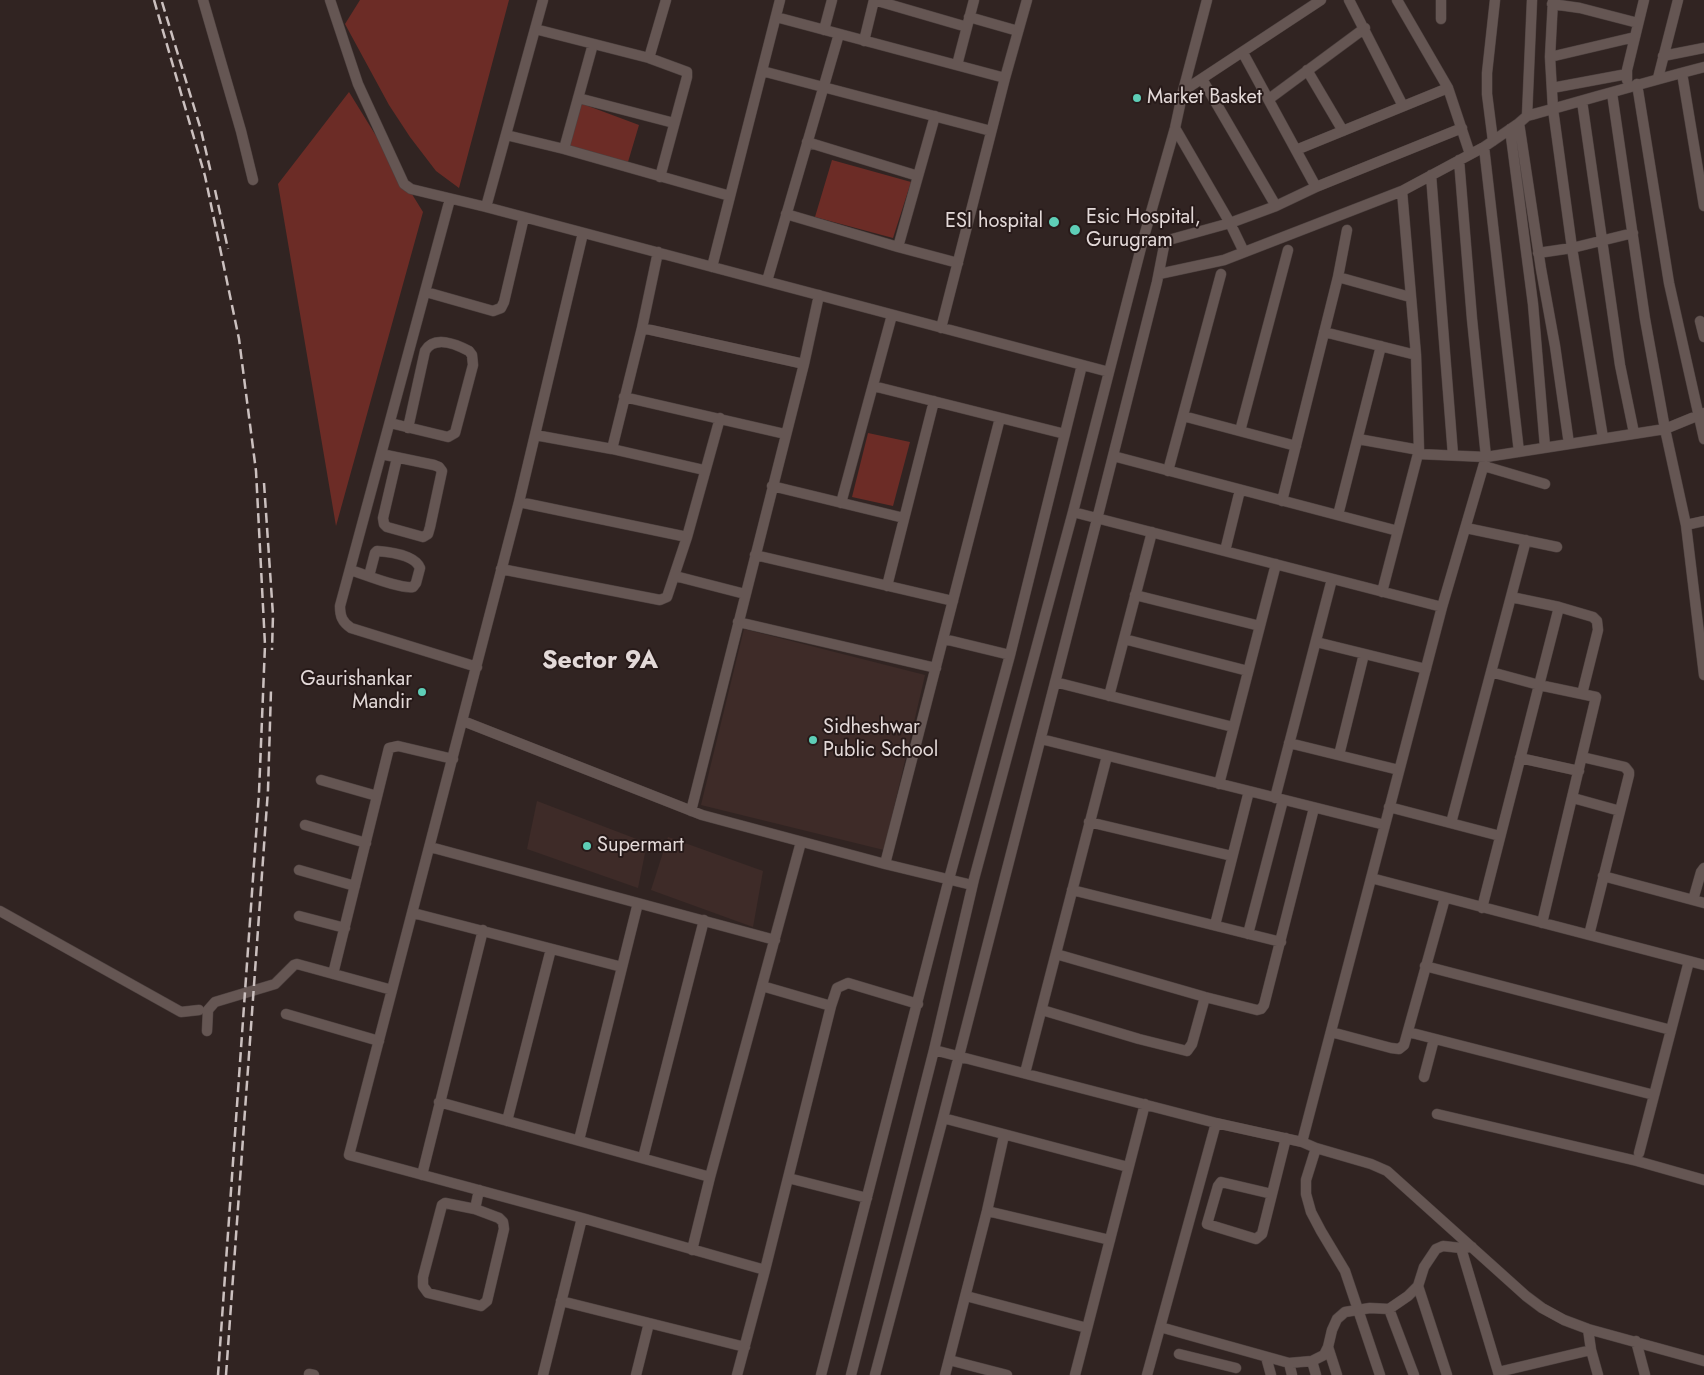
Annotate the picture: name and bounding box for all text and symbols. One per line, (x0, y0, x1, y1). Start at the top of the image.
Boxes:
place label: Market Basket (1147, 86, 1262, 110)
marker: Market Basket (1131, 92, 1143, 104)
place label: Esic Hospital, Gurugram (1086, 206, 1201, 253)
place label: ESI hospital (945, 210, 1043, 234)
marker: ESI hospital (1047, 215, 1061, 229)
marker: Esic Hospital, Gurugram (1068, 223, 1082, 237)
district label: Sector 9A (542, 647, 658, 677)
place label: Gaurishankar Mandir (300, 668, 412, 715)
marker: Gaurishankar Mandir (416, 686, 428, 698)
place label: Sidheshwar Public School (823, 716, 938, 763)
marker: Sidheshwar Public School (807, 734, 819, 746)
place label: Supermart (597, 834, 684, 858)
marker: Supermart (581, 840, 593, 852)

